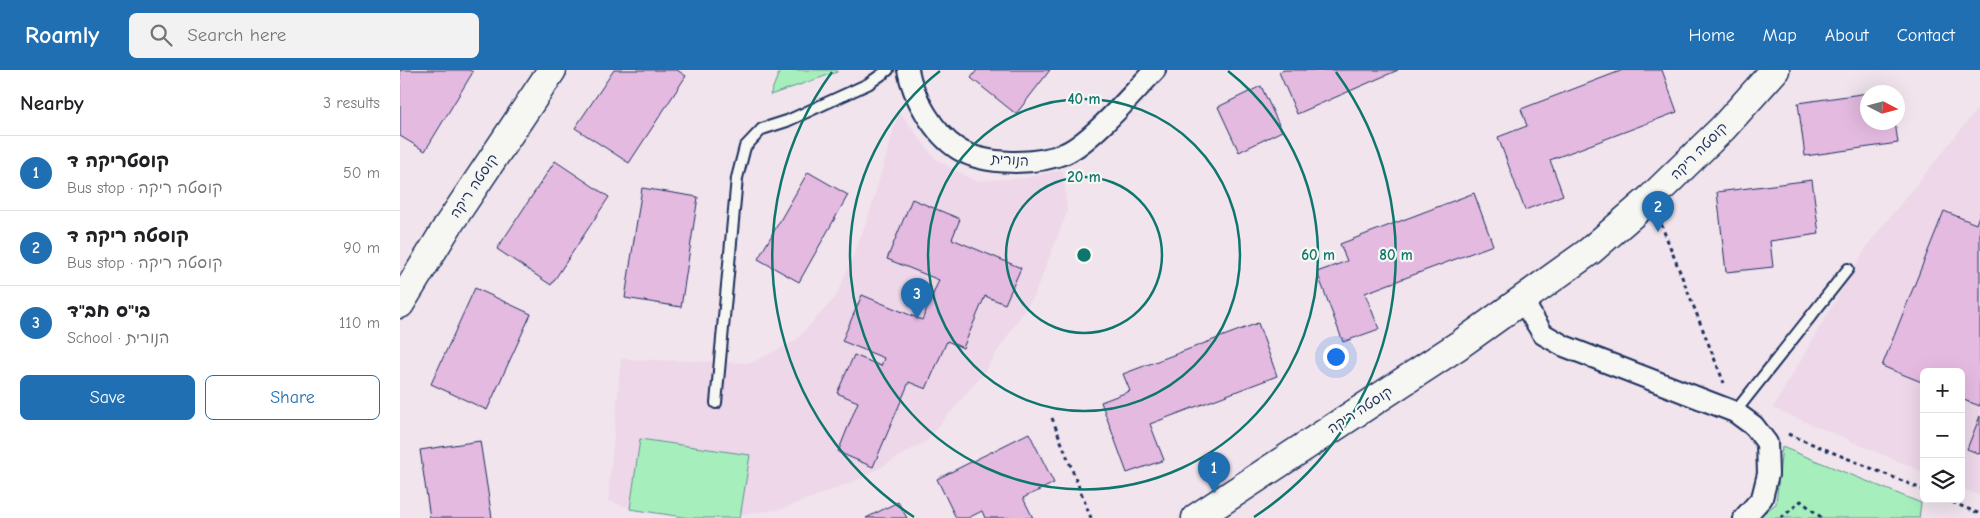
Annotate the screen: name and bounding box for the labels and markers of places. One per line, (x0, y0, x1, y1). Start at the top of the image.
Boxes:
pin: 2 (1642, 191, 1674, 232)
centre of rings (1075, 246, 1093, 264)
pin: 3 (901, 278, 933, 319)
pin: 1 (1198, 452, 1230, 493)

